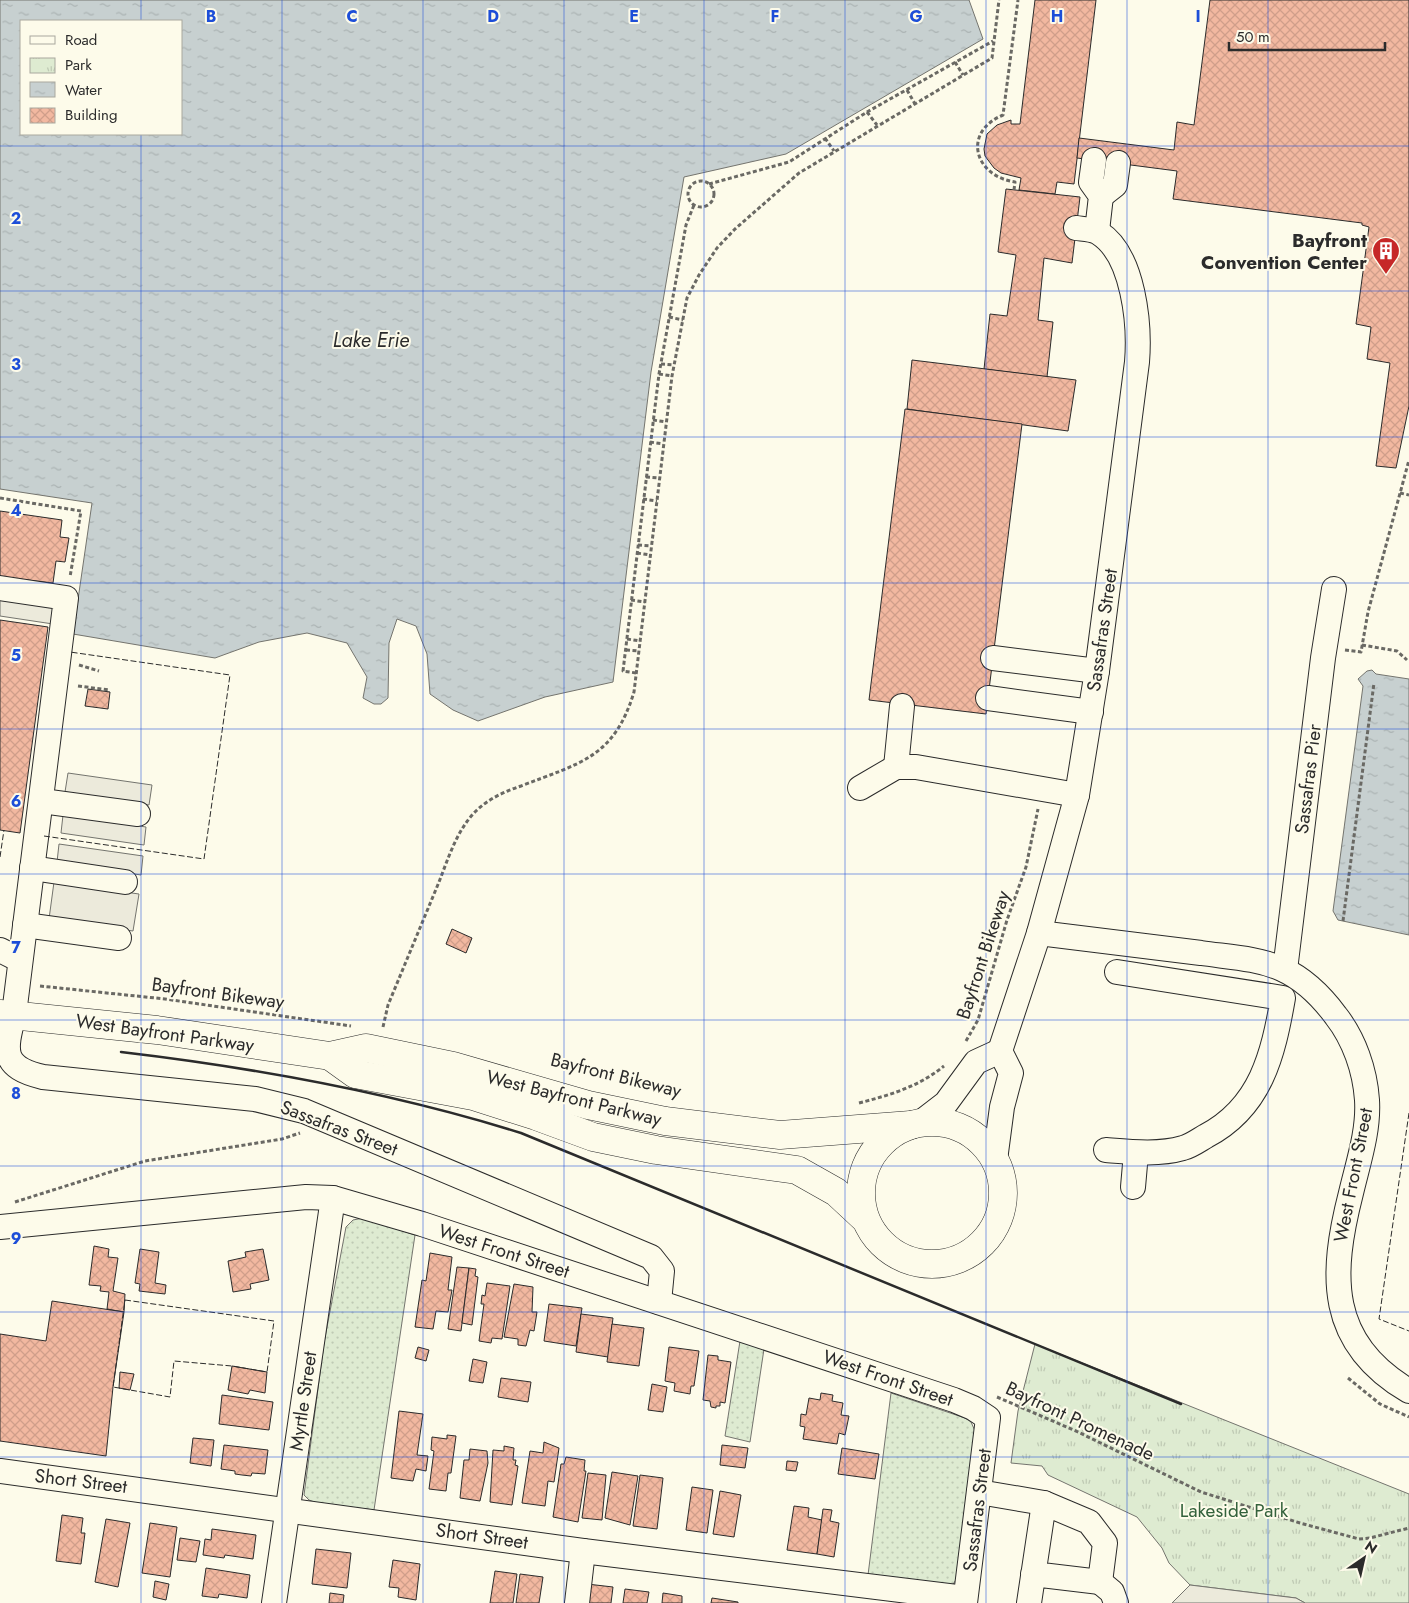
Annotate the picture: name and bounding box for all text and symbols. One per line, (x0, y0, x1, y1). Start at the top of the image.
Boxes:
text: B (206, 5, 216, 28)
text: C (346, 5, 358, 28)
text: D (487, 5, 499, 28)
text: E (629, 5, 639, 28)
text: F (771, 5, 779, 28)
text: G (909, 5, 923, 28)
text: H (1051, 5, 1063, 28)
text: I (1195, 5, 1201, 28)
legend (20, 20, 182, 135)
scale bar (1229, 20, 1385, 52)
text: 50 m (1236, 26, 1270, 48)
text: Road (65, 29, 97, 51)
text: Park (65, 54, 92, 76)
text: Water (65, 79, 103, 101)
text: Building (65, 104, 117, 126)
text: 2 (11, 207, 21, 230)
place label: Bayfront Convention Center (1201, 227, 1367, 276)
building icon: Bayfront Convention Center (1371, 236, 1401, 275)
water label: Lake Erie (333, 326, 409, 355)
text: 3 (11, 353, 21, 376)
text: 4 (10, 499, 22, 522)
street label: Sassafras Street (1080, 566, 1124, 693)
text: 5 (11, 644, 21, 667)
street label: Sassafras Pier (1288, 722, 1328, 835)
text: 6 (11, 790, 21, 813)
street label: Bayfront Bikeway (949, 887, 1017, 1023)
text: 7 (11, 936, 21, 959)
street label: Bayfront Bikeway (150, 970, 287, 1016)
street label: West Bayfront Parkway (74, 1007, 257, 1059)
street label: Bayfront Bikeway (548, 1046, 685, 1104)
street label: West Bayfront Parkway (484, 1063, 665, 1133)
text: 8 (11, 1082, 21, 1105)
street label: Sassafras Street (276, 1093, 402, 1163)
street label: West Front Street (1327, 1105, 1379, 1244)
street label: West Front Street (435, 1217, 573, 1285)
text: 9 (11, 1227, 21, 1250)
street label: West Front Street (819, 1343, 957, 1413)
street label: Myrtle Street (283, 1349, 323, 1452)
street label: Bayfront Promenade (1001, 1375, 1159, 1467)
street label: Sassafras Street (956, 1446, 998, 1573)
street label: Short Street (33, 1462, 129, 1500)
park label: Lakeside Park (1180, 1497, 1289, 1524)
street label: Short Street (434, 1516, 530, 1556)
north arrow (1339, 1533, 1389, 1583)
text: N (1361, 1536, 1381, 1559)

